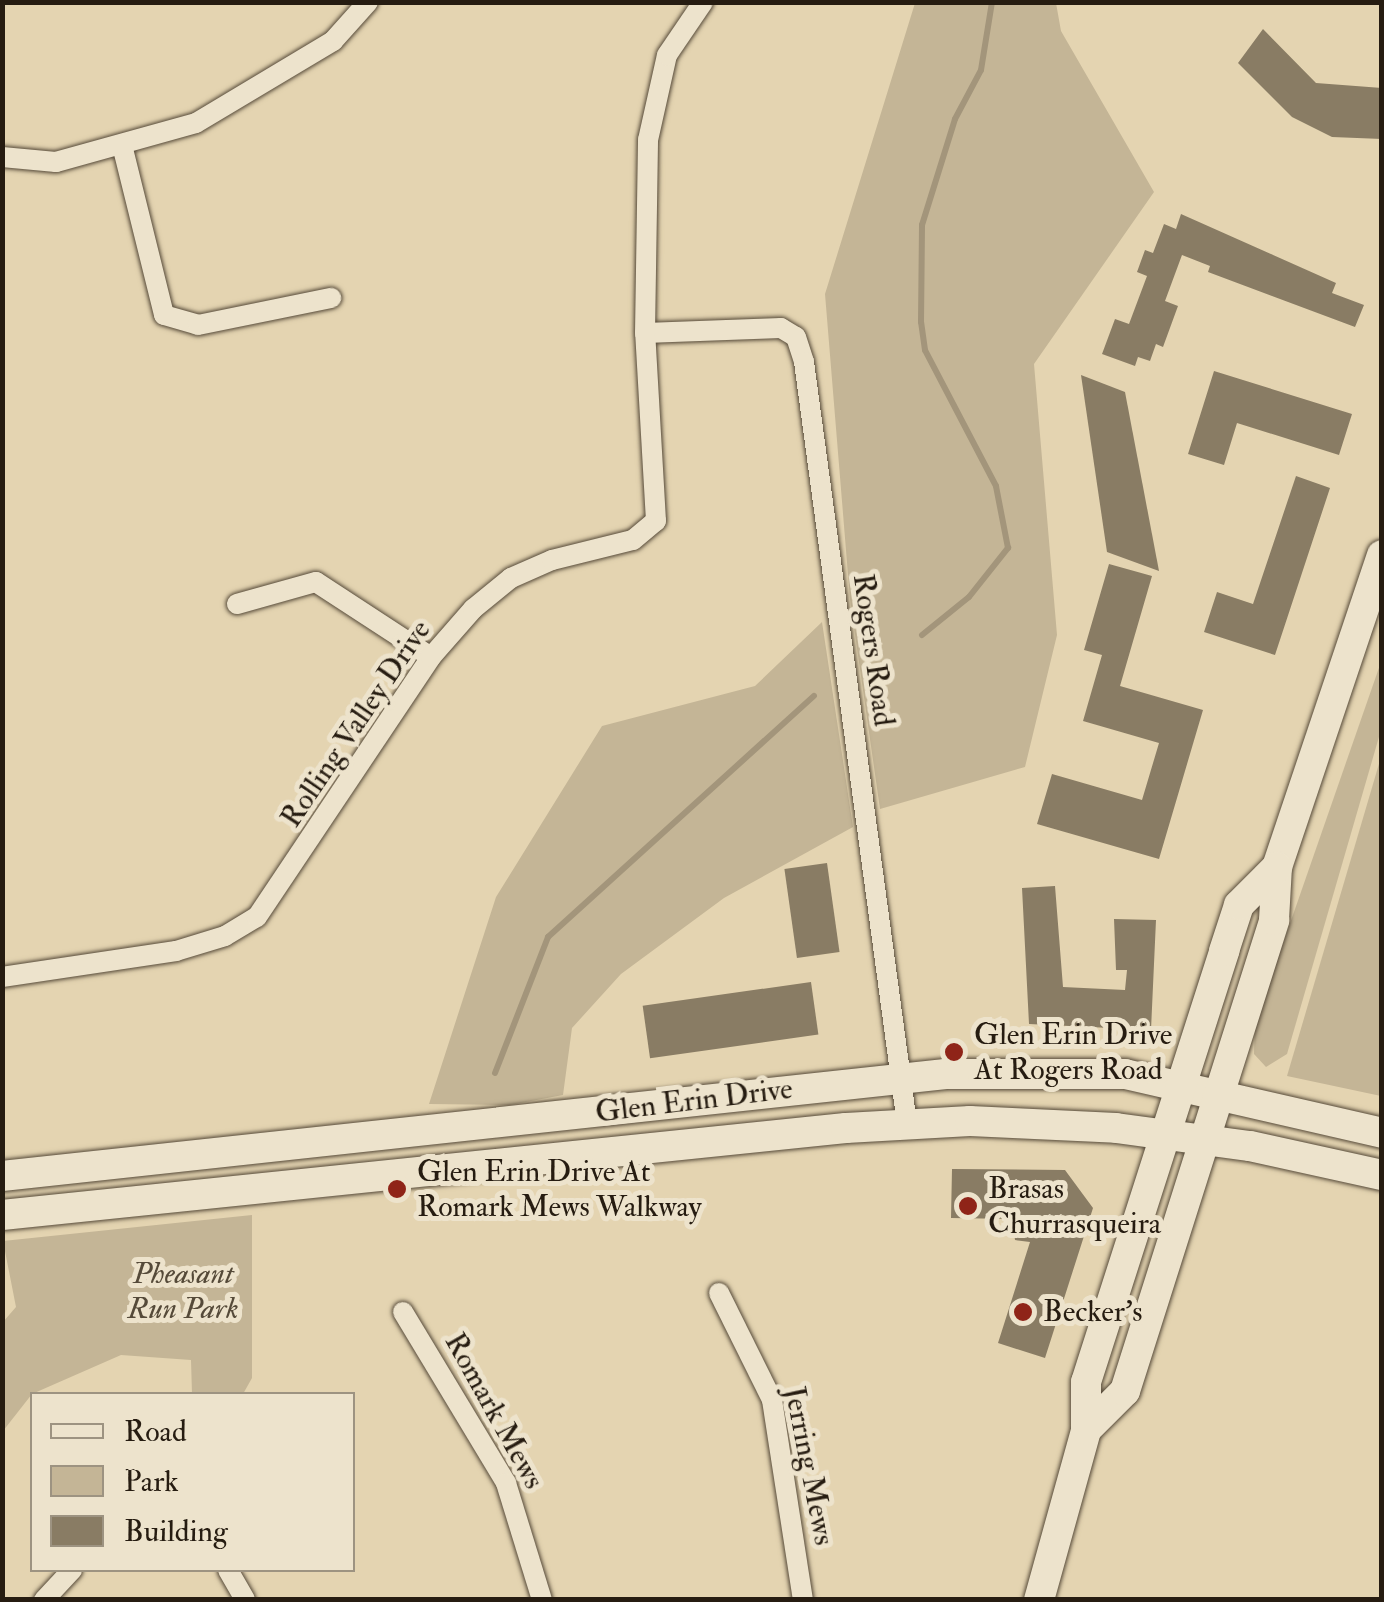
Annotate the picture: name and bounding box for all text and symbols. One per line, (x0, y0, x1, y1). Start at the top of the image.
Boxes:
street label: Rogers Road (845, 572, 901, 728)
street label: Rolling Valley Drive (273, 613, 439, 835)
place label: Glen Erin Drive At Rogers Road (974, 1017, 1172, 1088)
marker: Glen Erin Drive At Rogers Road (943, 1041, 965, 1063)
street label: Glen Erin Drive (593, 1071, 795, 1131)
place label: Glen Erin Drive At Romark Mews Walkway (417, 1154, 702, 1224)
place label: Brasas Churrasqueira (988, 1171, 1161, 1242)
marker: Glen Erin Drive At Romark Mews Walkway (386, 1178, 408, 1200)
marker: Brasas Churrasqueira (957, 1195, 979, 1217)
park label: Pheasant Run Park (127, 1256, 239, 1326)
place label: Becker's (1043, 1294, 1143, 1330)
marker: Becker's (1012, 1301, 1034, 1323)
street label: Romark Mews (436, 1327, 552, 1495)
street label: Jerring Mews (776, 1384, 842, 1548)
legend (30, 1392, 355, 1572)
text: Road (124, 1413, 187, 1450)
text: Park (124, 1463, 179, 1500)
text: Building (124, 1513, 228, 1550)

